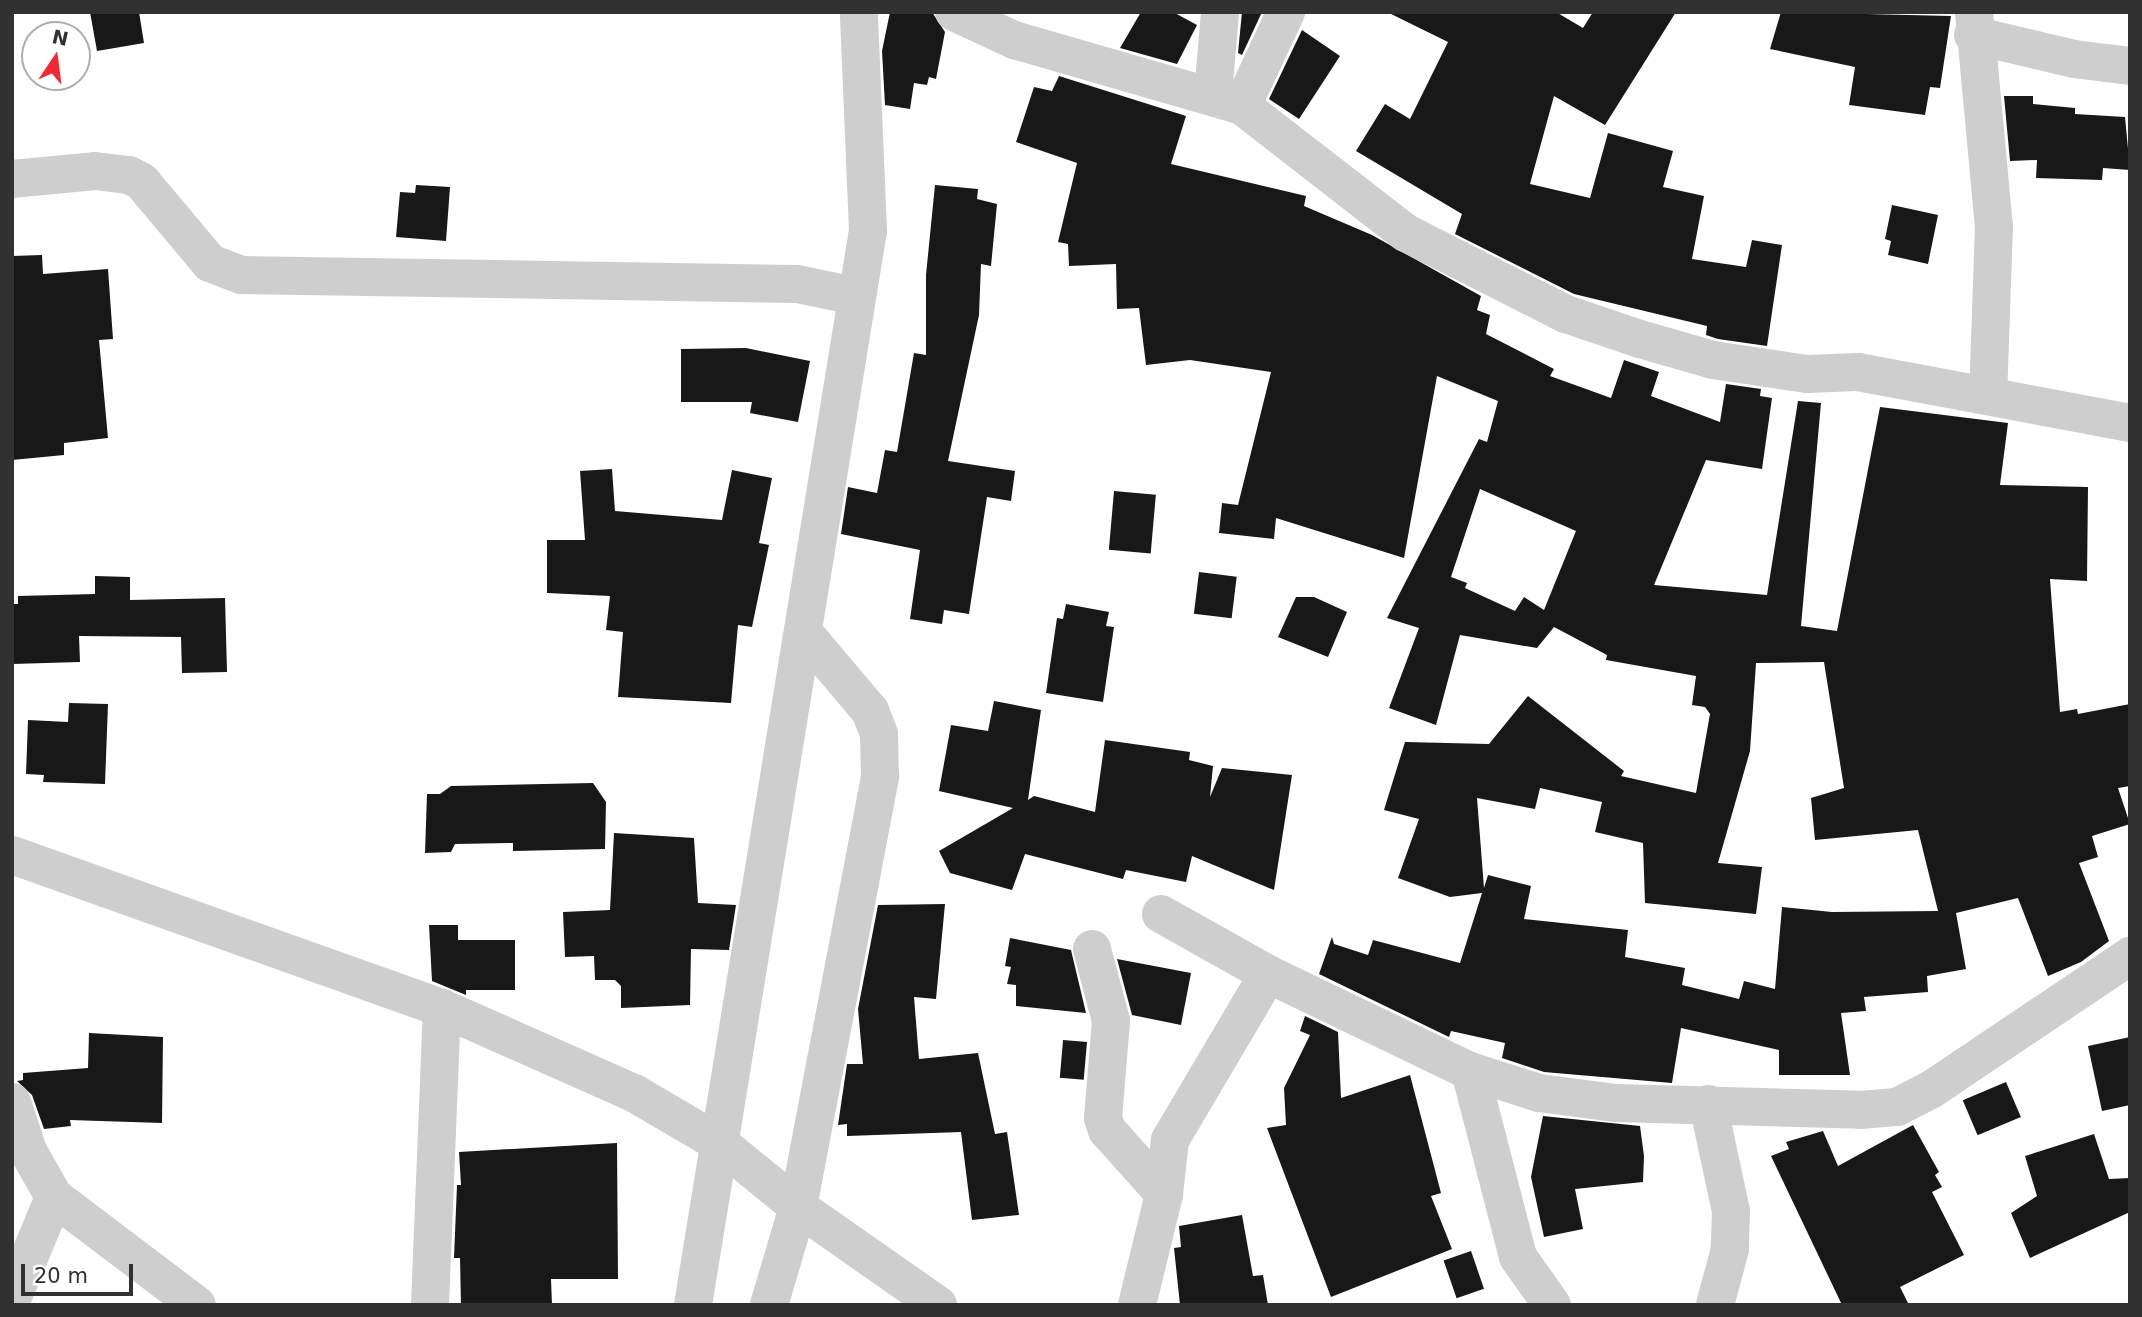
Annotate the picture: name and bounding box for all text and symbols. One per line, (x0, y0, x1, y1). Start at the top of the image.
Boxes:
north arrow (21, 21, 91, 91)
text: N (50, 25, 70, 50)
scale bar (24, 1250, 136, 1294)
text: 20 m (34, 1264, 88, 1288)

